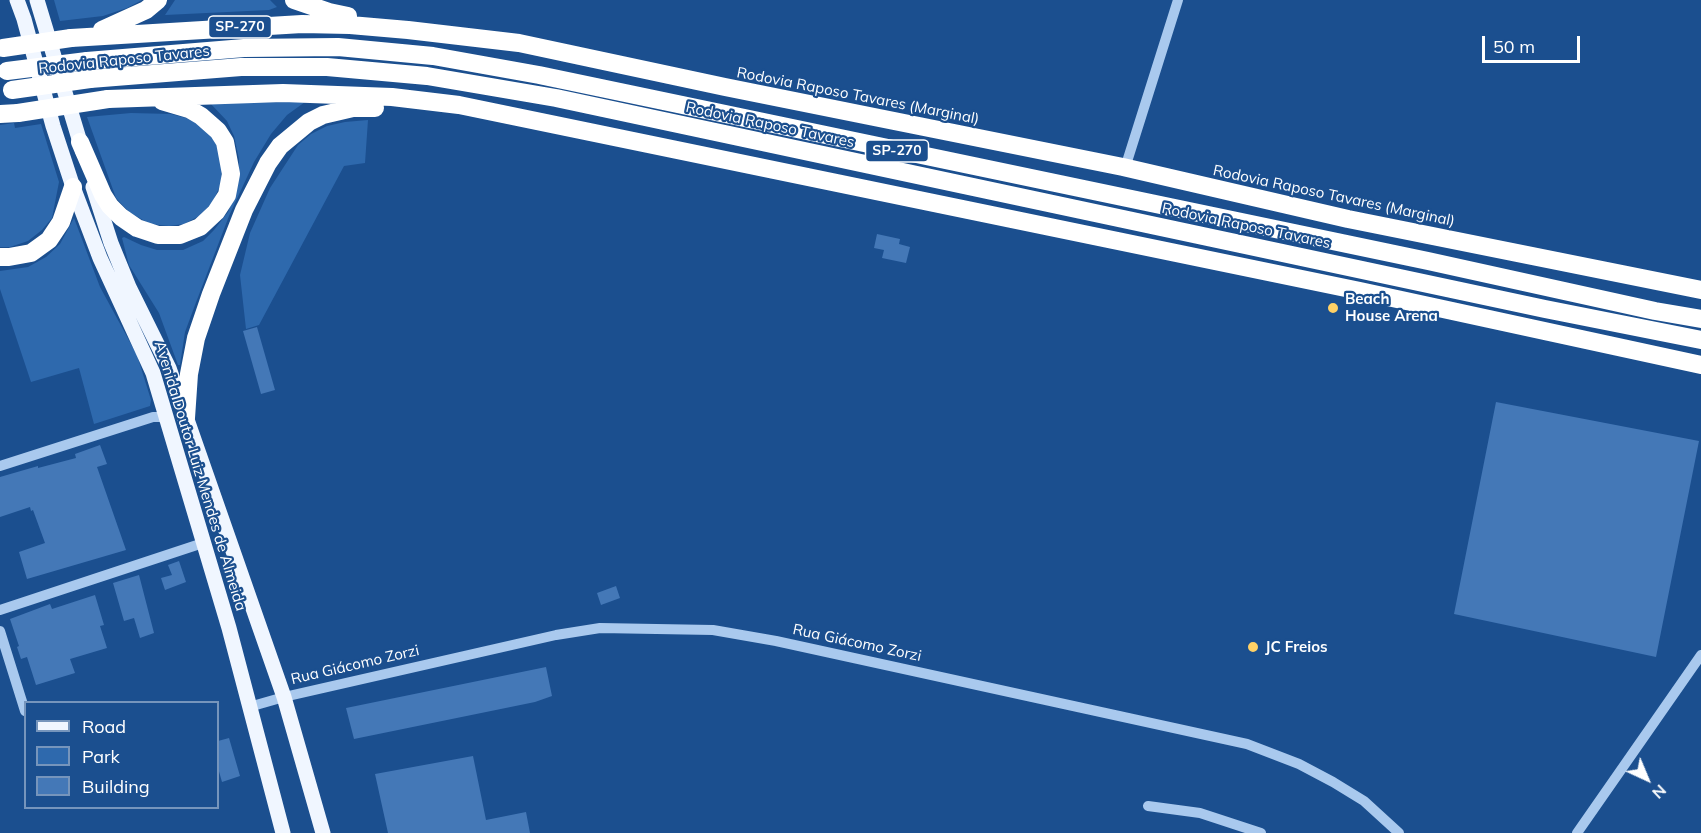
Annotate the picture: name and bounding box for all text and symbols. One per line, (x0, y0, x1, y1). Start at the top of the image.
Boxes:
road number: SP-270 (208, 16, 272, 38)
scale bar (1485, 24, 1582, 62)
text: 50 m (1493, 35, 1535, 58)
street label: Rodovia Raposo Tavares (37, 42, 211, 78)
street label: Rodovia Raposo Tavares (Marginal) (735, 64, 981, 128)
street label: Rodovia Raposo Tavares (684, 98, 856, 152)
road number: SP-270 (866, 140, 928, 162)
street label: Rodovia Raposo Tavares (Marginal) (1211, 162, 1457, 230)
street label: Rodovia Raposo Tavares (1160, 199, 1332, 253)
place label: Beach House Arena (1345, 290, 1438, 325)
marker: Beach House Arena (1326, 301, 1340, 315)
street label: Avenida Doutor Luiz Mendes de Almeida (150, 339, 250, 613)
street label: Rua Giácomo Zorzi (791, 621, 923, 665)
place label: JC Freios (1265, 638, 1328, 656)
marker: JC Freios (1246, 640, 1260, 654)
street label: Rua Giácomo Zorzi (289, 641, 421, 689)
legend (24, 701, 219, 809)
text: Road (82, 715, 126, 738)
text: Park (82, 745, 120, 768)
north arrow (1617, 749, 1677, 809)
text: Building (82, 775, 150, 798)
text: N (1648, 781, 1671, 803)

